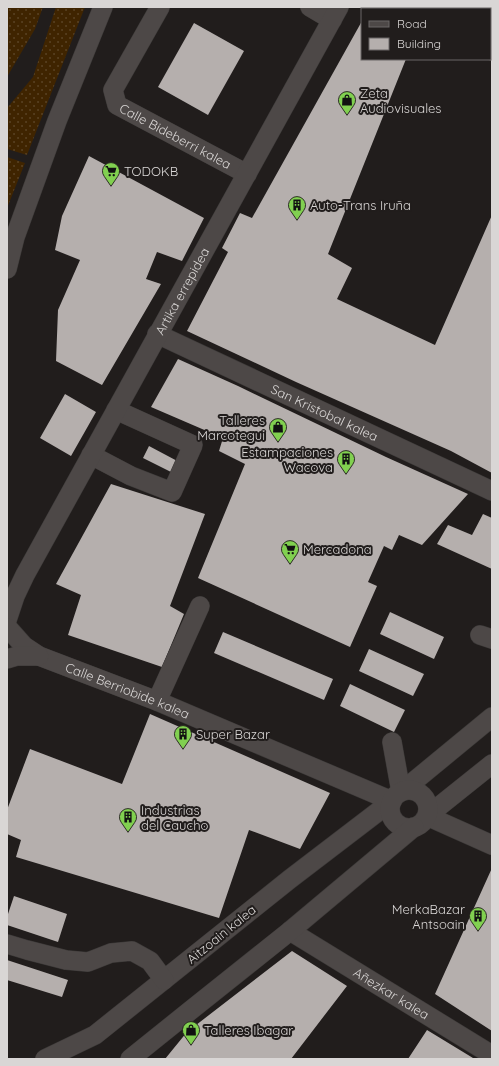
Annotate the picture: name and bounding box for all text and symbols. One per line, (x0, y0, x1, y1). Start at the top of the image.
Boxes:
legend (361, 8, 491, 60)
text: Road (397, 16, 427, 31)
text: Building (397, 36, 441, 51)
place label: Zeta Audiovisuales (360, 85, 441, 116)
shop icon: Zeta Audiovisuales (337, 90, 357, 115)
street label: Calle Bideberri kalea (117, 100, 234, 172)
supermarket icon: TODOKB (101, 161, 121, 186)
place label: TODOKB (124, 163, 178, 179)
building icon: Auto-Trans Iruña (287, 195, 307, 220)
place label: Auto-Trans Iruña (310, 197, 411, 213)
street label: Artika errepidea (151, 245, 213, 338)
street label: San Kristobal kalea (268, 381, 381, 444)
place label: Talleres Marcotegui (197, 412, 265, 443)
shop icon: Talleres Marcotegui (268, 417, 288, 442)
place label: Estampaciones Wacova (241, 444, 333, 475)
building icon: Estampaciones Wacova (336, 449, 356, 474)
supermarket icon: Mercadona (280, 539, 300, 564)
place label: Mercadona (303, 541, 372, 557)
street label: Calle Berriobide kalea (63, 659, 192, 722)
building icon: Super Bazar (173, 724, 193, 749)
place label: Super Bazar (196, 726, 270, 742)
place label: Industrias del Caucho (141, 802, 209, 833)
building icon: Industrias del Caucho (118, 807, 138, 832)
street label: Aitzoain kalea (183, 901, 259, 967)
place label: MerkaBazar Antsoain (392, 901, 465, 932)
building icon: MerkaBazar Antsoain (468, 906, 488, 931)
street label: Añezkar kalea (351, 964, 432, 1023)
shop icon: Talleres Ibagar (181, 1020, 201, 1045)
place label: Talleres Ibagar (204, 1022, 293, 1038)

